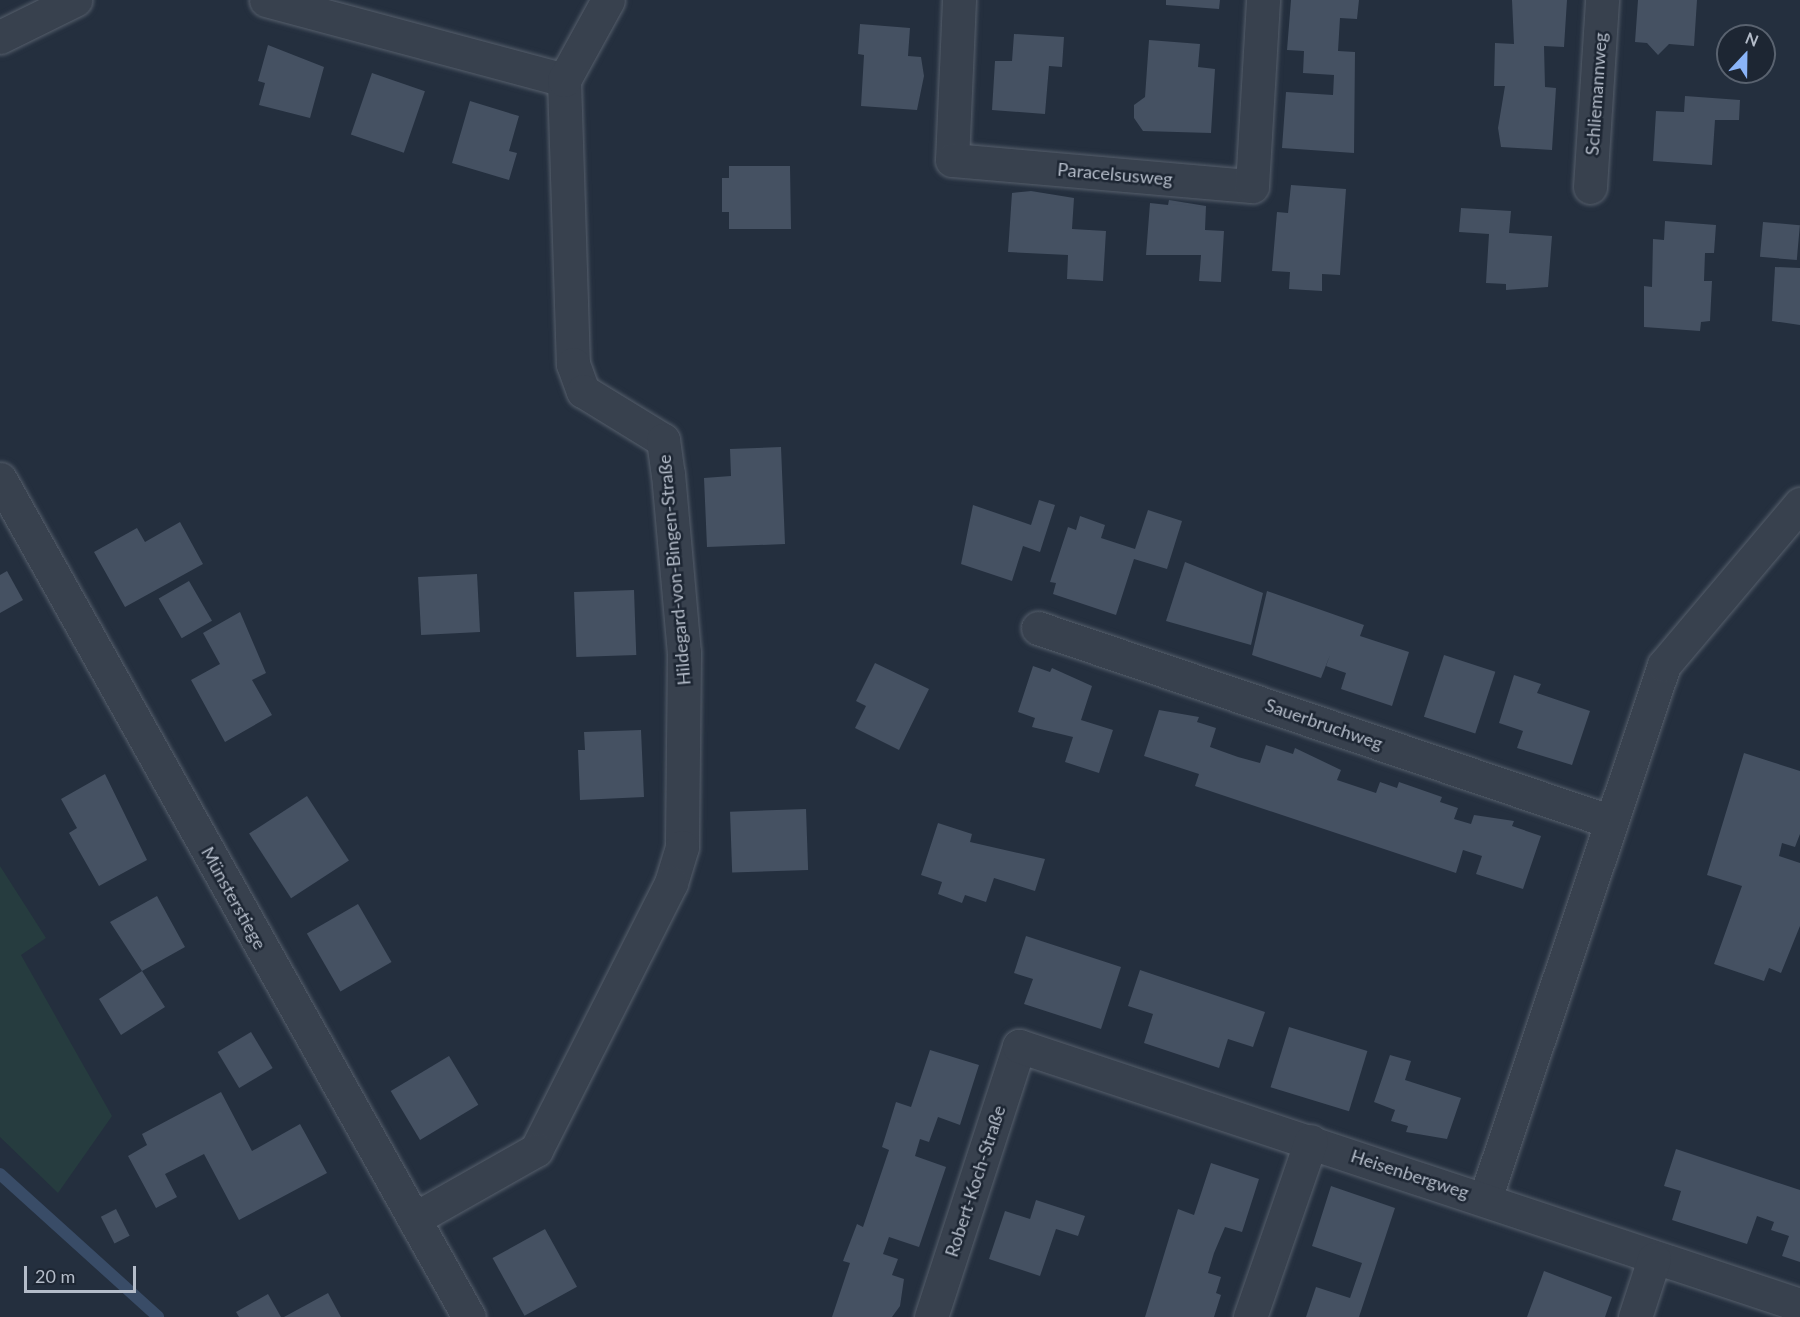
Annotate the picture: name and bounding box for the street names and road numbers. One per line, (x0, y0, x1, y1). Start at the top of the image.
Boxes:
street label: Schliemannweg (1581, 32, 1611, 156)
street label: Paracelsusweg (1057, 158, 1173, 190)
street label: Hildegard-von-Bingen-Straße (653, 454, 695, 686)
street label: Sauerbruchweg (1262, 694, 1386, 754)
street label: Münsterstiege (197, 843, 271, 953)
street label: Robert-Koch-Straße (940, 1103, 1010, 1259)
street label: Heisenbergweg (1348, 1145, 1472, 1203)

